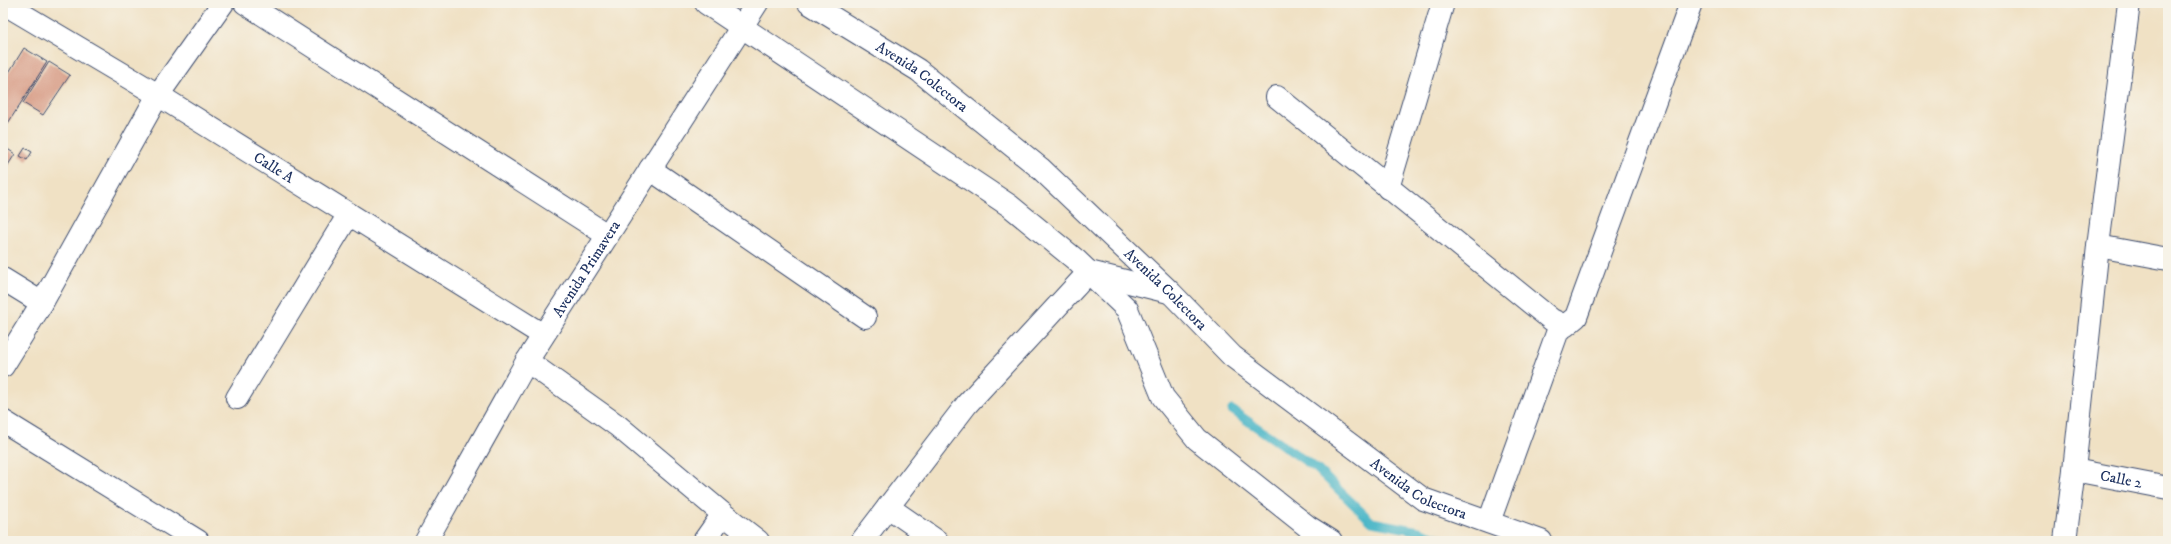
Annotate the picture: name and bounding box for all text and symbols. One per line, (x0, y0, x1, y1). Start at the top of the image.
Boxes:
street label: Avenida Colectora (872, 37, 973, 116)
street label: Calle A (250, 148, 298, 187)
street label: Avenida Primavera (548, 216, 625, 321)
street label: Avenida Colectora (1120, 244, 1212, 335)
street label: Avenida Colectora (1367, 453, 1470, 524)
street label: Calle 2 (2099, 466, 2144, 492)

